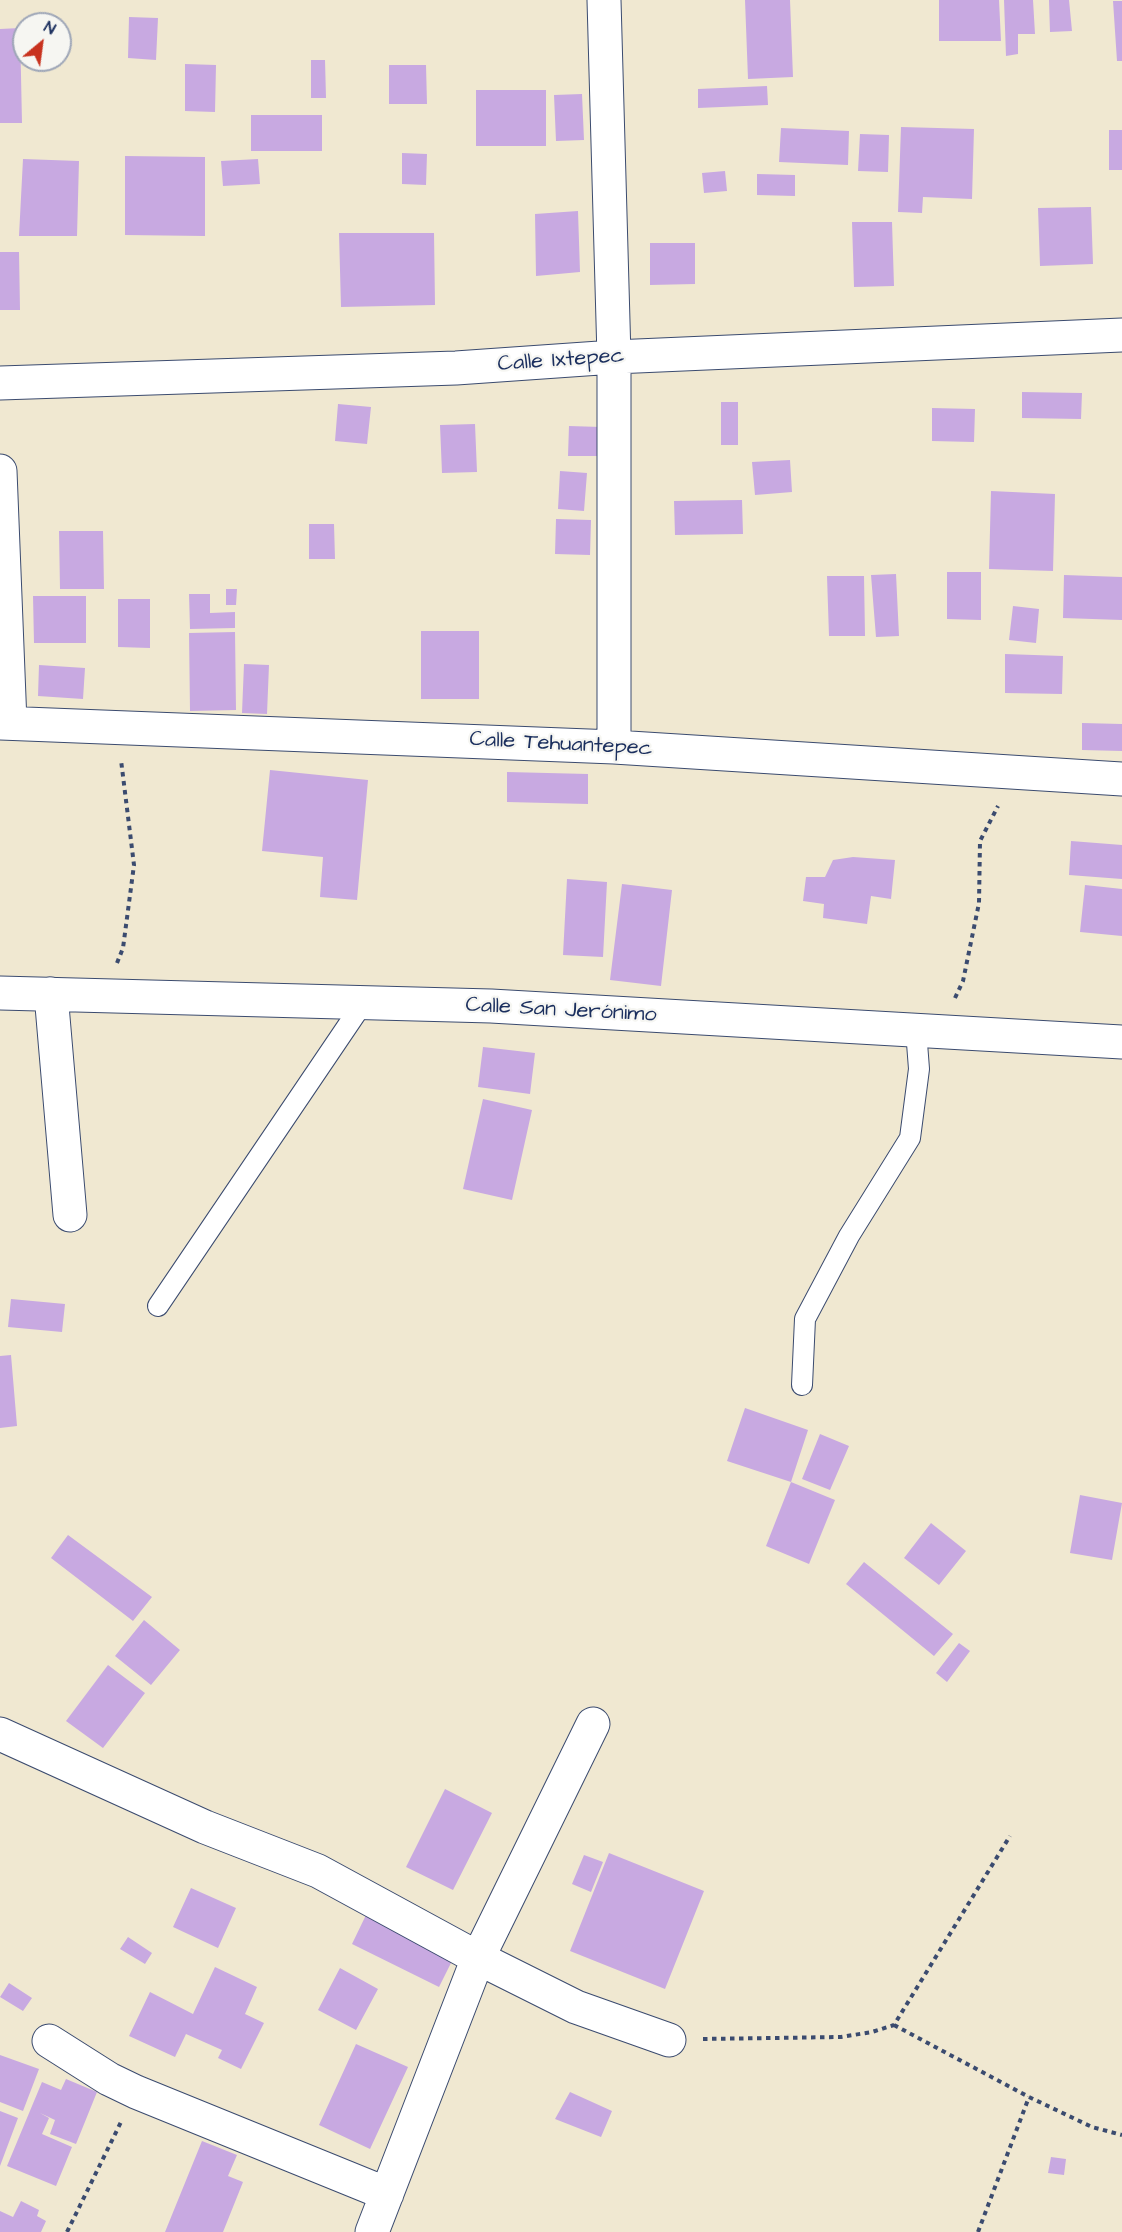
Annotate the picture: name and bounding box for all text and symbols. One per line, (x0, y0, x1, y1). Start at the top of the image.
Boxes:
north arrow (12, 12, 72, 72)
text: N (40, 16, 59, 40)
street label: Calle Ixtepec (497, 343, 625, 379)
street label: Calle Tehuantepec (469, 727, 653, 763)
street label: Calle San Jerónimo (465, 993, 657, 1029)

